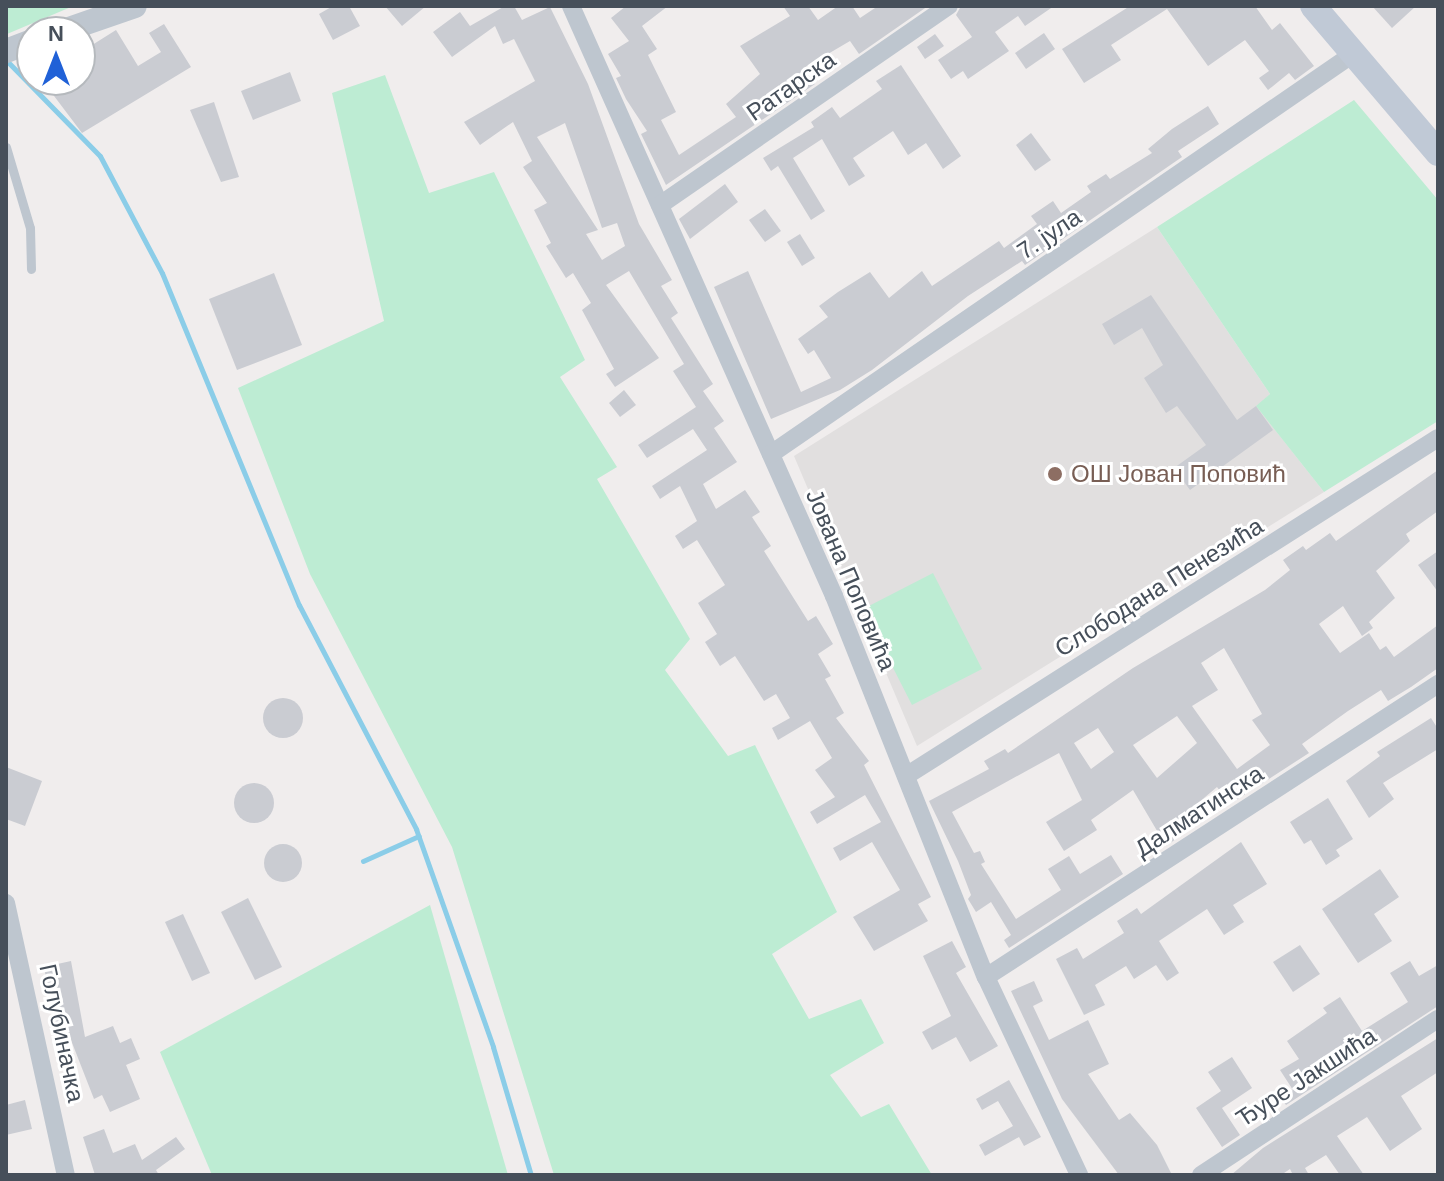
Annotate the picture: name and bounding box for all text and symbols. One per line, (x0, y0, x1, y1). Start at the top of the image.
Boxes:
north arrow (16, 16, 96, 96)
text: N (48, 21, 64, 46)
street label: Ратарска (741, 45, 841, 127)
street label: 7. јула (1012, 202, 1086, 266)
place label: ОШ Јован Поповић (1071, 460, 1286, 488)
marker: ОШ Јован Поповић (1046, 465, 1064, 483)
street label: Јована Поповића (800, 485, 902, 675)
street label: Слободана Пенезића (1050, 511, 1268, 663)
street label: Далматинска (1130, 759, 1268, 863)
street label: Голубиначка (33, 961, 91, 1105)
street label: Ђуре Јакшића (1231, 1021, 1381, 1133)

